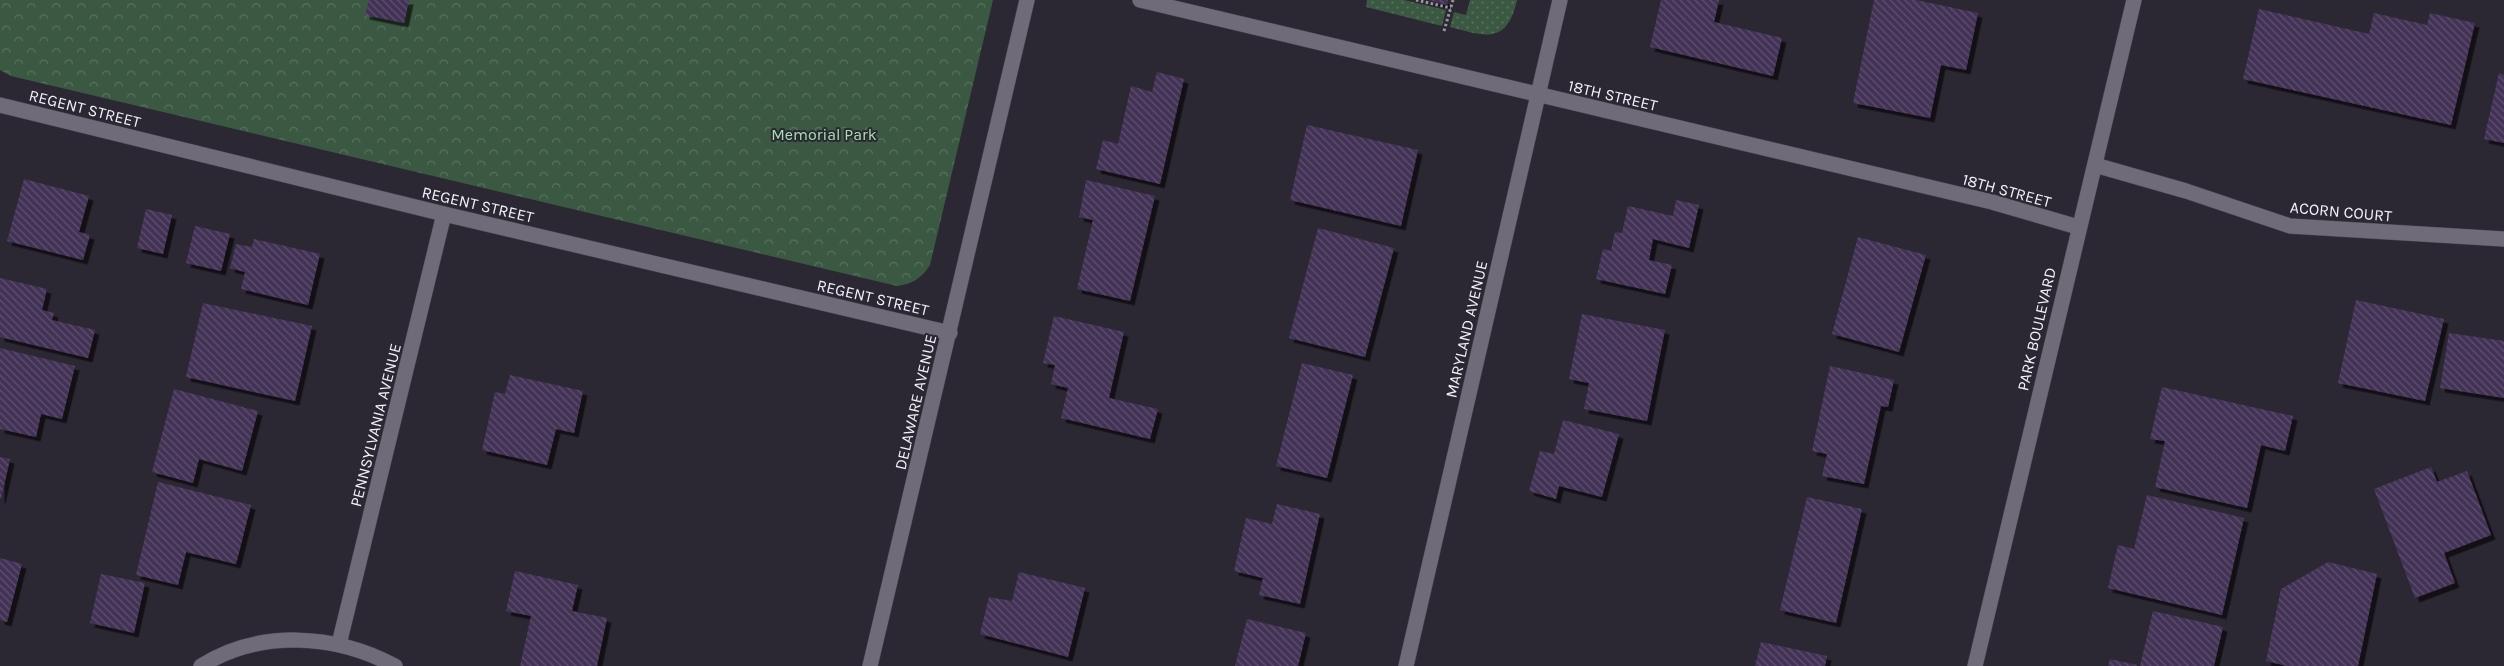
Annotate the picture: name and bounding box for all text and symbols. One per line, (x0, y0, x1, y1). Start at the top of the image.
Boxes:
street label: 18TH STREET (1566, 76, 1659, 115)
street label: REGENT STREET (27, 85, 143, 132)
park label: Memorial Park (771, 125, 877, 144)
street label: 18TH STREET (1960, 170, 2053, 211)
street label: REGENT STREET (420, 182, 536, 227)
street label: ACORN COURT (2289, 198, 2393, 225)
street label: MARYLAND AVENUE (1441, 259, 1492, 400)
street label: PARK BOULEVARD (2013, 266, 2060, 393)
street label: REGENT STREET (815, 275, 931, 320)
street label: DELAWARE AVENUE (891, 333, 940, 472)
street label: PENNSYLVANIA AVENUE (346, 341, 405, 509)

